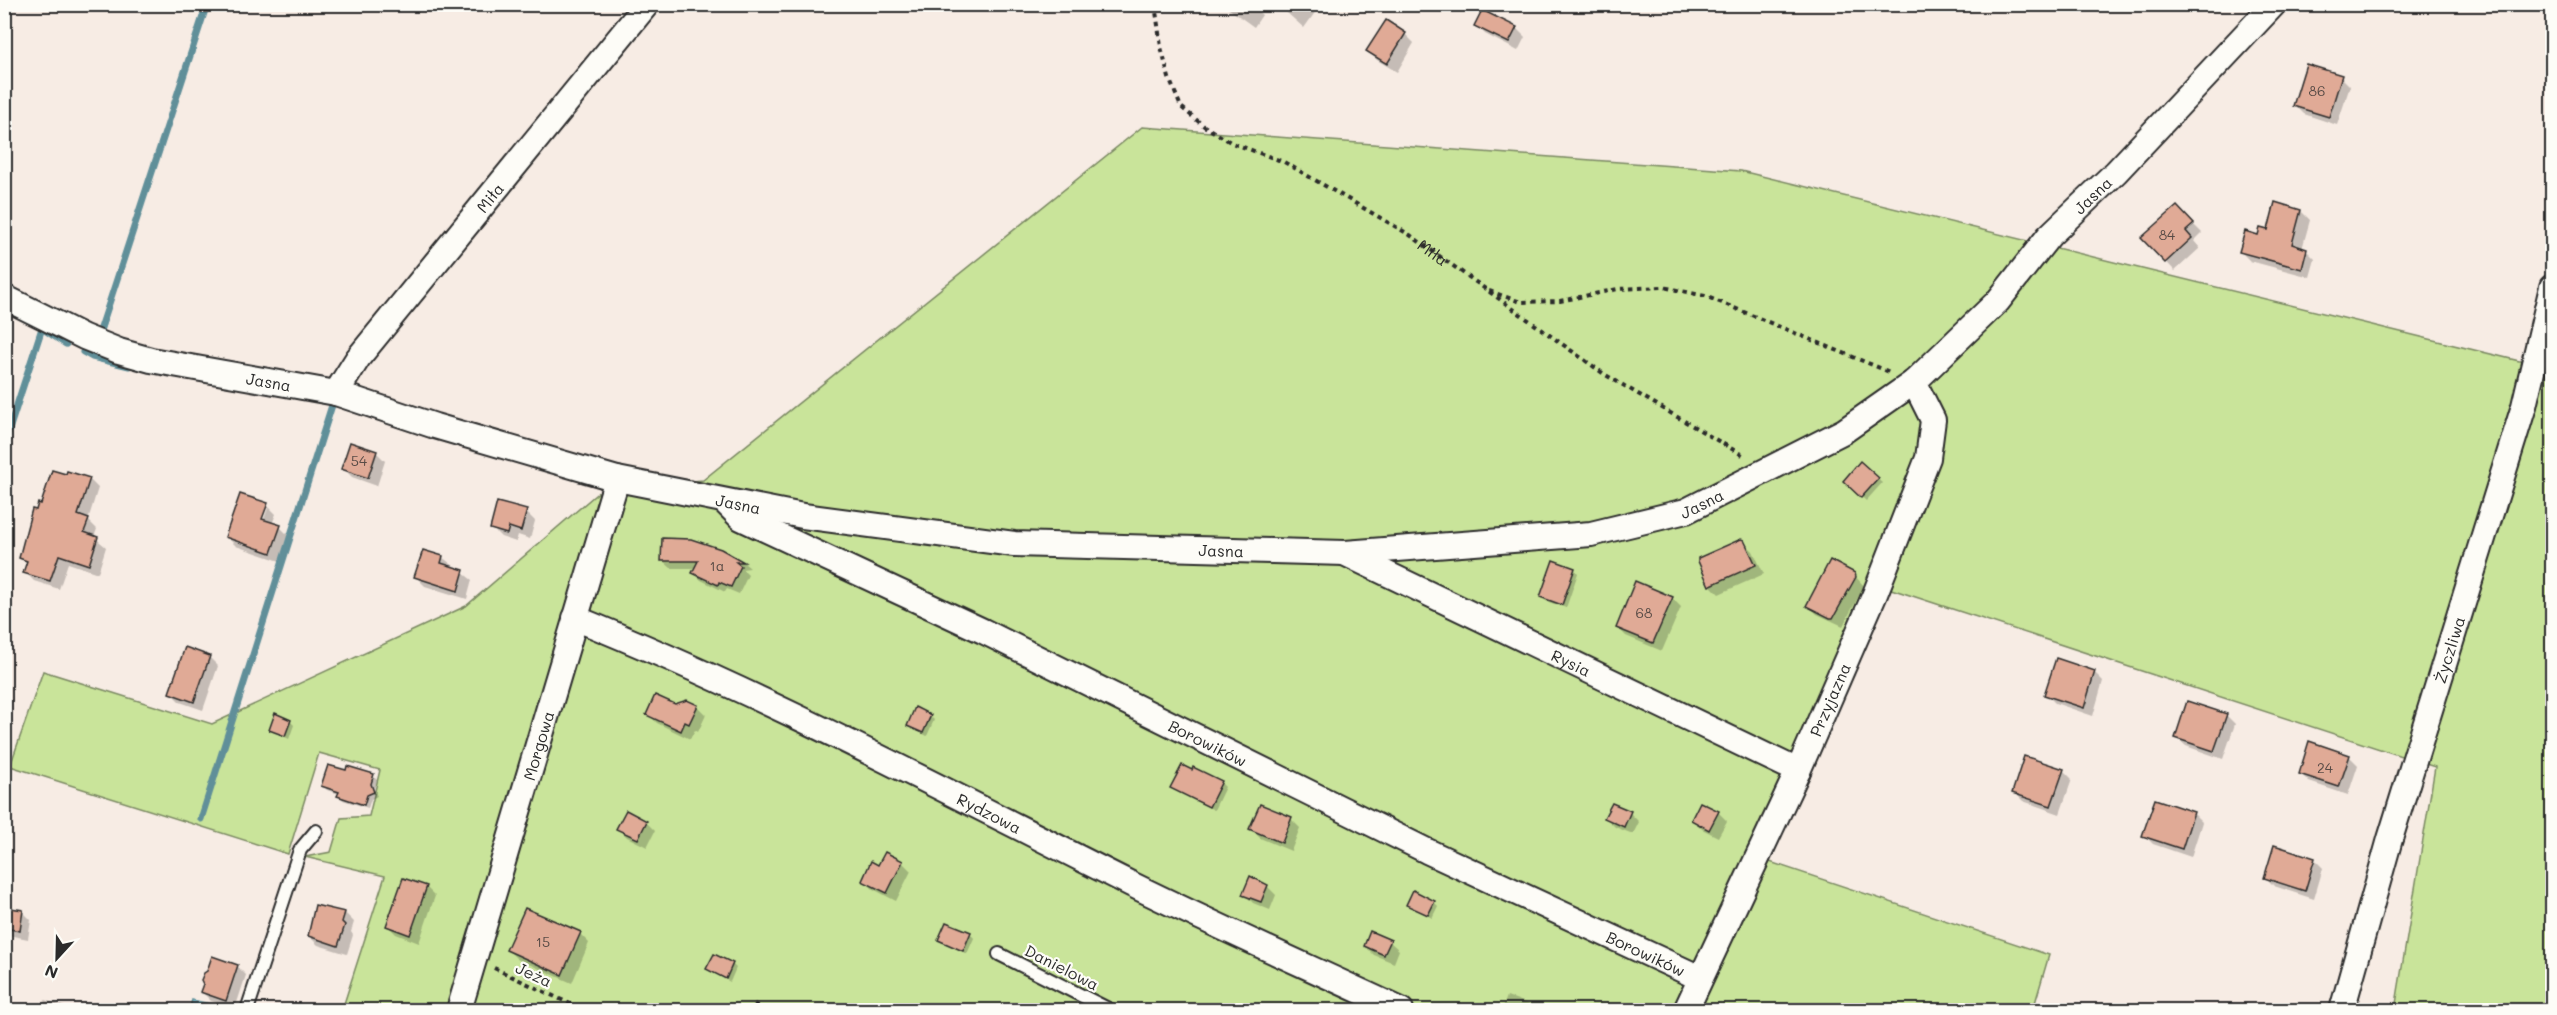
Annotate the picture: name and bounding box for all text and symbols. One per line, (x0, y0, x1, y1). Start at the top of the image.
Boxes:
house number: 86 (2309, 81, 2325, 100)
street label: Jasna (2069, 171, 2116, 218)
street label: Miła (471, 178, 508, 216)
house number: 84 (2159, 225, 2176, 244)
street label: Miła (1414, 234, 1453, 270)
street label: Jasna (245, 367, 293, 395)
house number: 54 (351, 451, 368, 470)
street label: Jasna (1679, 483, 1727, 522)
street label: Jasna (714, 488, 763, 518)
street label: Jasna (1198, 539, 1244, 561)
house number: 1a (710, 556, 724, 575)
house number: 68 (1636, 603, 1652, 622)
street label: Życzliwa (2428, 613, 2469, 685)
street label: Rysia (1548, 644, 1595, 681)
street label: Przyjazna (1804, 659, 1854, 739)
street label: Morgowa (517, 708, 558, 783)
street label: Borowików (1165, 714, 1251, 771)
house number: 24 (2317, 758, 2334, 777)
street label: Rydzowa (954, 787, 1025, 838)
street label: Borowików (1603, 926, 1689, 980)
north arrow (27, 928, 87, 988)
house number: 15 (536, 932, 550, 951)
street label: Danielowa (1021, 939, 1103, 995)
street label: Jeża (513, 957, 555, 991)
text: N (42, 960, 61, 984)

